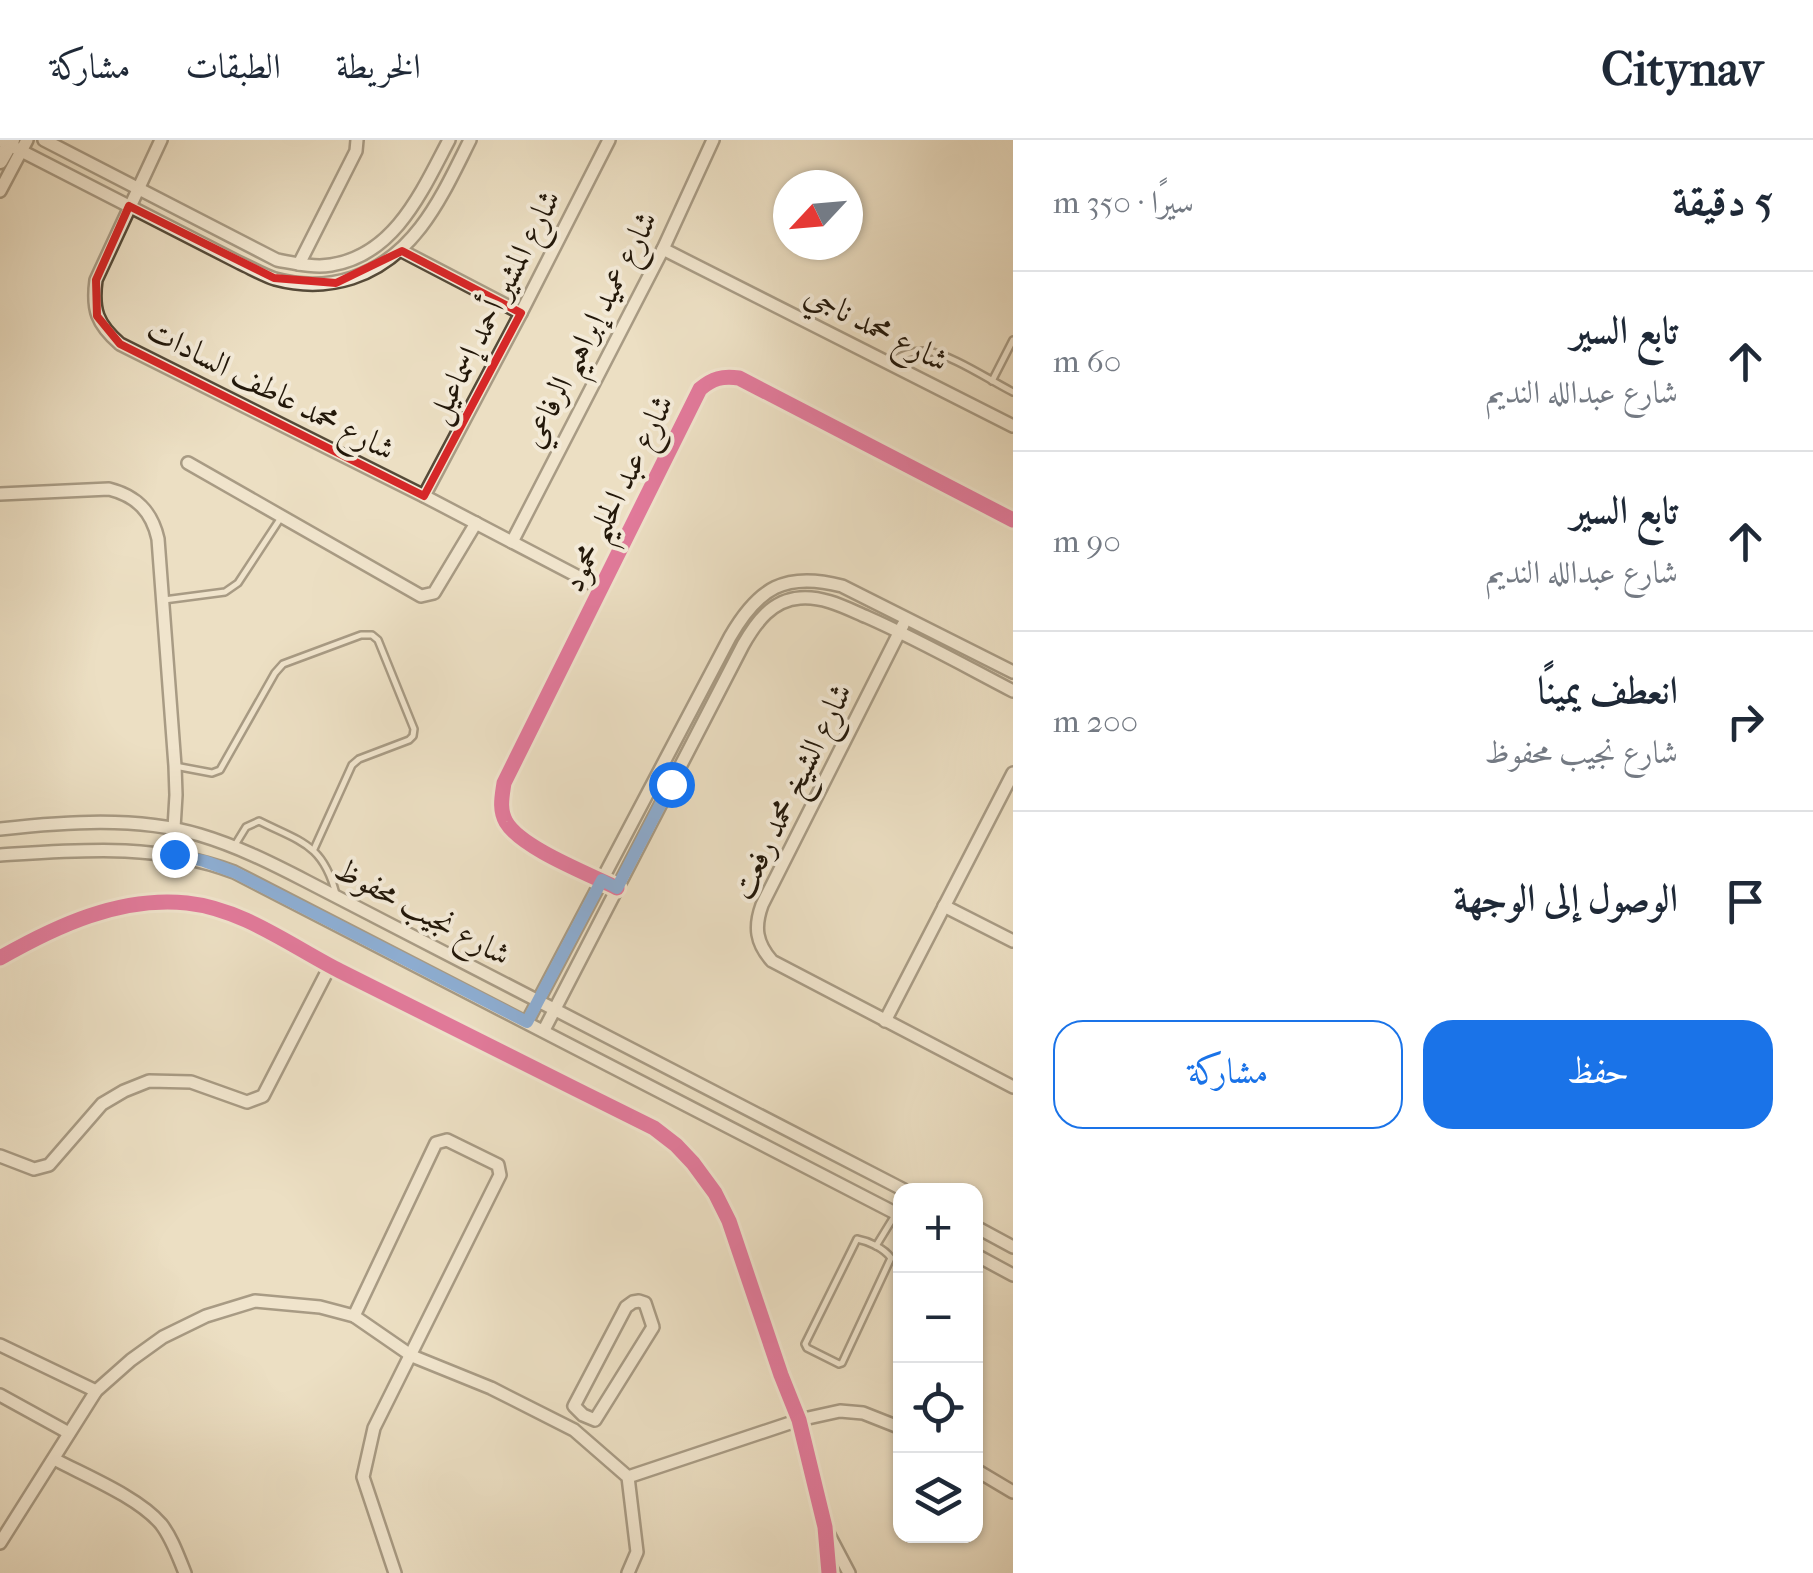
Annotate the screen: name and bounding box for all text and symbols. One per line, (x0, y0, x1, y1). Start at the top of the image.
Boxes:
text: Citynav (1601, 41, 1763, 97)
text: مشاركة (50, 46, 131, 87)
text: الطبقات (186, 46, 281, 87)
text: الخريطة (336, 46, 421, 87)
north arrow (773, 170, 863, 260)
text: 5 دقيقة (1673, 177, 1773, 226)
street label: شارع المشير أحمد إسماعيل (415, 182, 575, 432)
text: سيرًا · 350 m (1053, 184, 1194, 221)
street label: شارع عميد إبراهيم الرفاعي (514, 205, 677, 459)
street label: شارع محمد ناجي (795, 276, 955, 386)
text: تابع السير (1571, 308, 1678, 353)
street label: شارع محمد عاطف السادات (137, 311, 401, 475)
icon: ahead (1718, 334, 1773, 389)
text: 60 m (1053, 343, 1121, 380)
text: شارع عبدالله النديم (1486, 374, 1678, 411)
street label: شارع عبد الحليم محمود (554, 389, 693, 603)
text: تابع السير (1571, 488, 1678, 533)
icon: ahead (1718, 514, 1773, 569)
text: 90 m (1053, 523, 1121, 560)
text: شارع عبدالله النديم (1486, 554, 1678, 591)
text: انعطف يمينًا (1537, 668, 1678, 713)
street label: شارع الشيخ محمد رفعت (723, 677, 868, 909)
icon: right (1718, 694, 1773, 749)
text: 200 m (1053, 703, 1138, 740)
text: شارع نجيب محفوظ (1484, 734, 1678, 771)
route start (649, 762, 695, 808)
route end (152, 832, 198, 878)
street label: شارع نجيب محفوظ (325, 850, 517, 980)
icon: arrive (1718, 874, 1773, 929)
text: الوصول إلى الوجهة (1454, 876, 1678, 921)
button: مشاركة (1053, 1020, 1403, 1129)
button: حفظ (1423, 1020, 1773, 1129)
map controls (893, 1183, 983, 1543)
button: + (893, 1183, 983, 1273)
button: − (893, 1273, 983, 1363)
button: locate (893, 1363, 983, 1453)
button: layers (893, 1453, 983, 1543)

